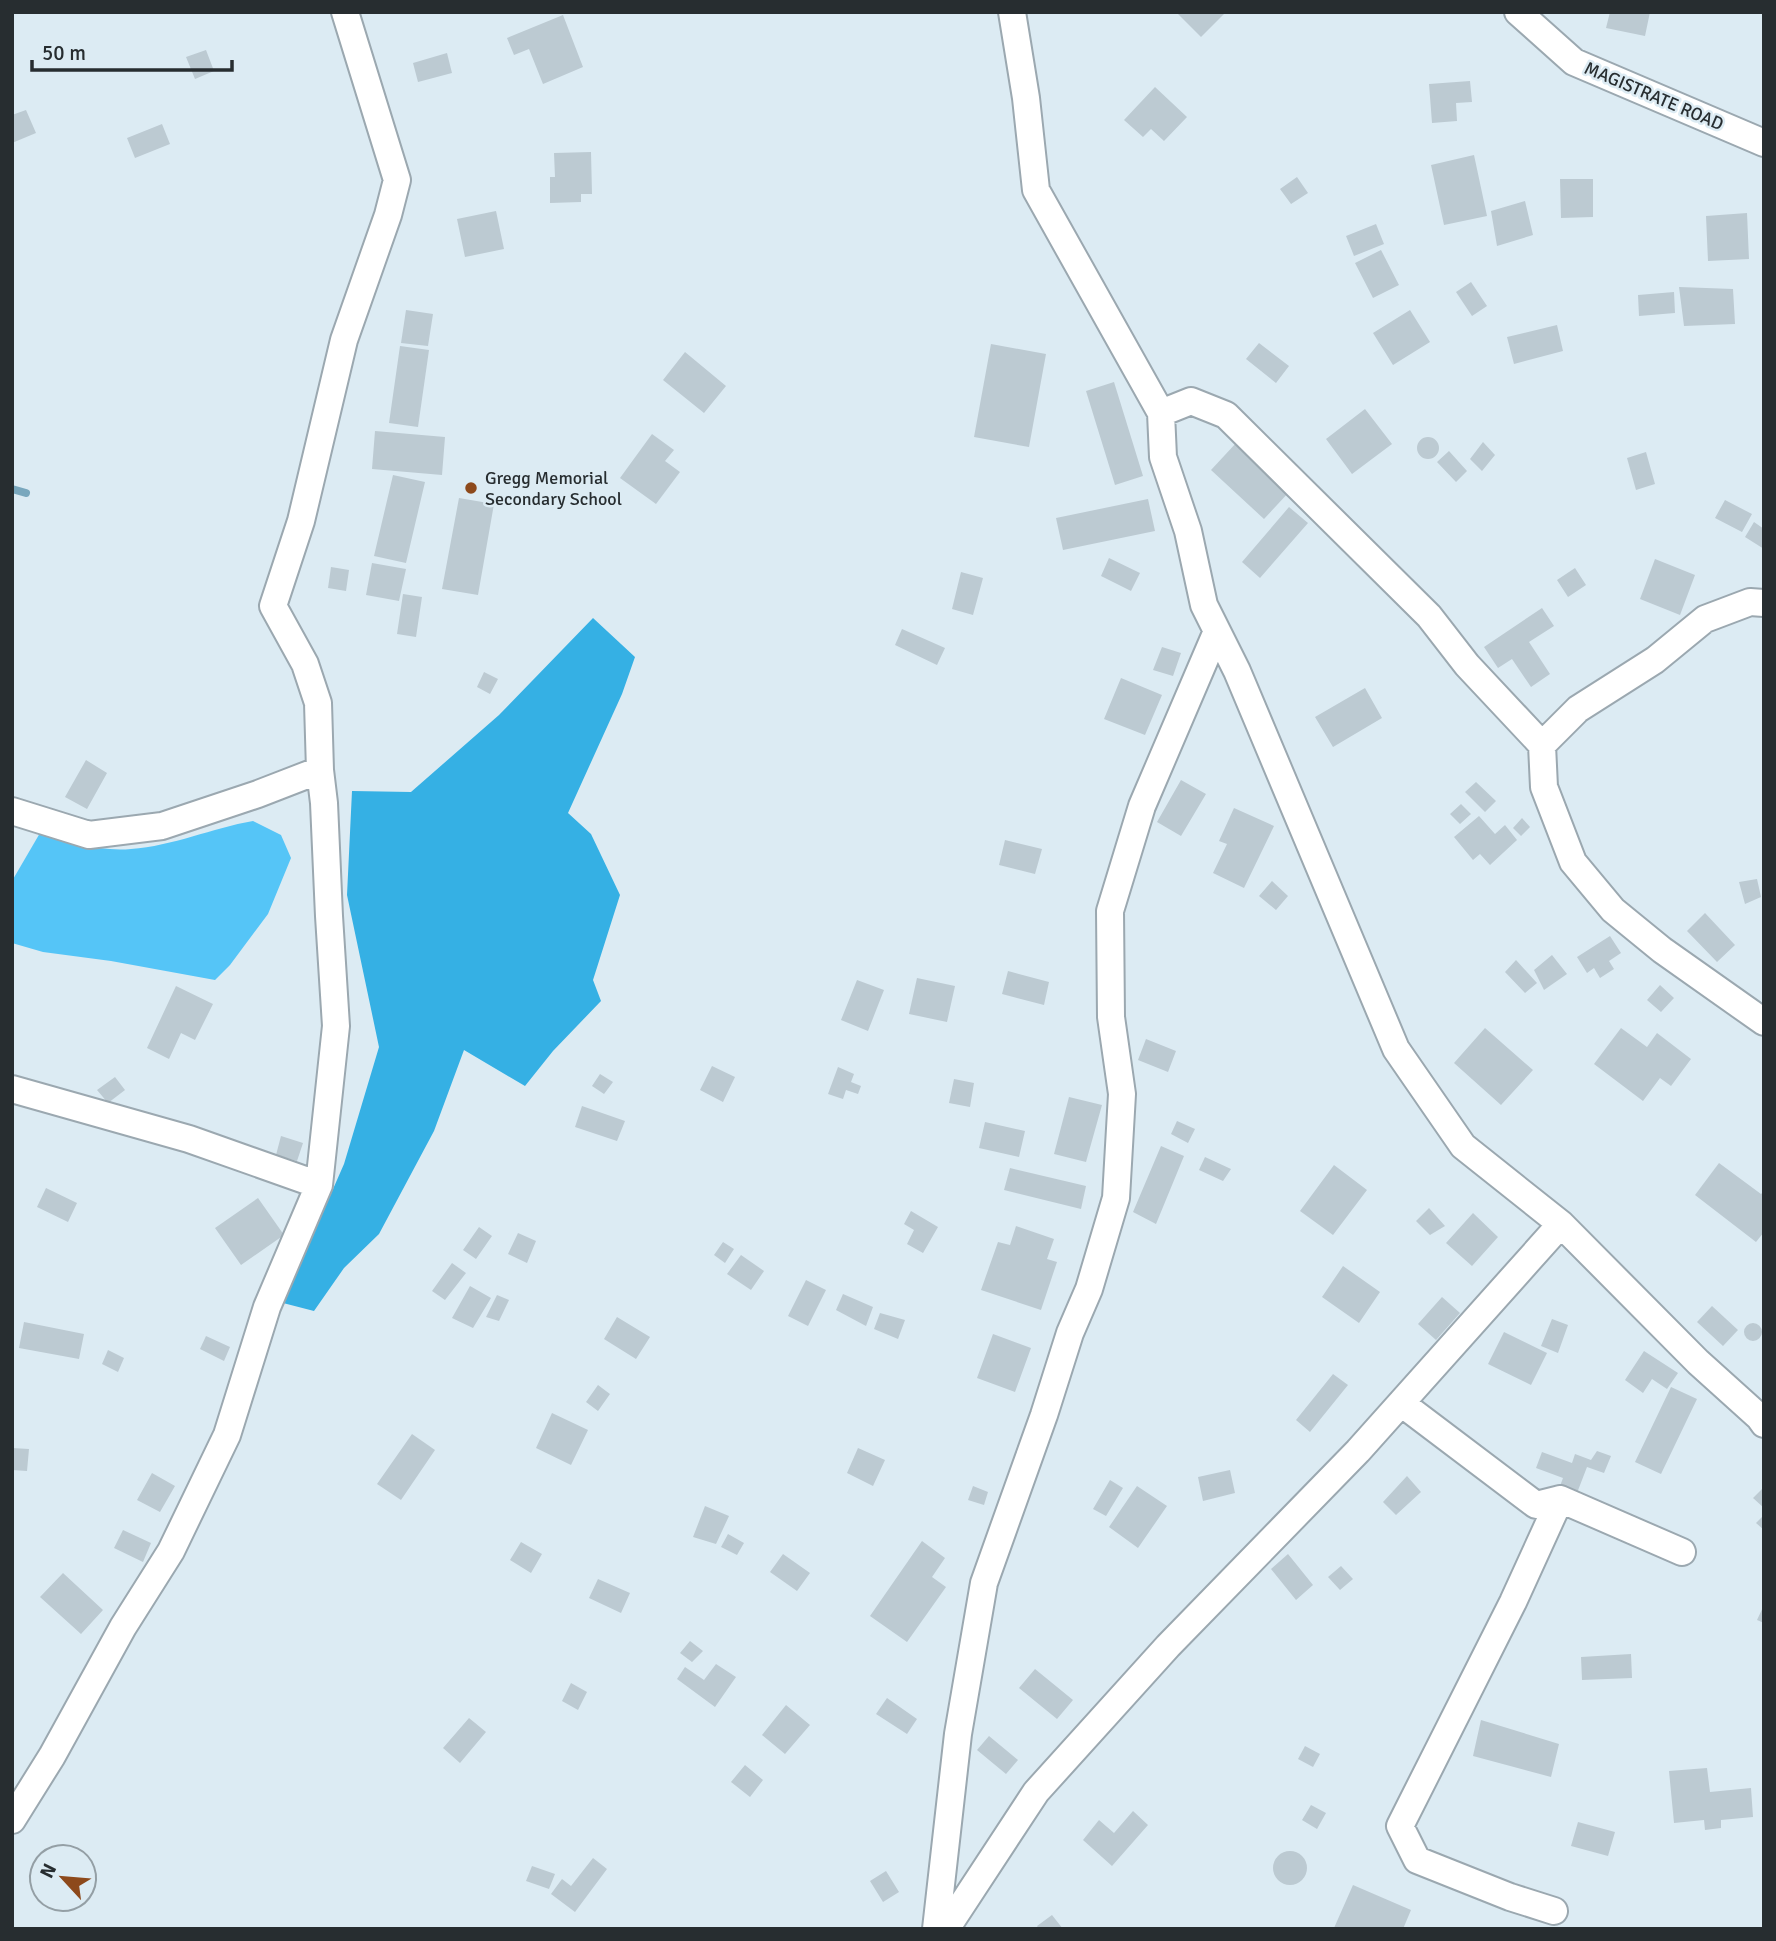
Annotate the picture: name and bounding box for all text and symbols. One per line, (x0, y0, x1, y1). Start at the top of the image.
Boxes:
scale bar (32, 28, 231, 72)
text: 50 m (42, 40, 86, 66)
street label: MAGISTRATE ROAD (1581, 57, 1727, 135)
place label: Gregg Memorial Secondary School (485, 467, 622, 510)
marker: Gregg Memorial Secondary School (463, 480, 479, 496)
north arrow (28, 1843, 98, 1913)
text: N (35, 1860, 62, 1882)

